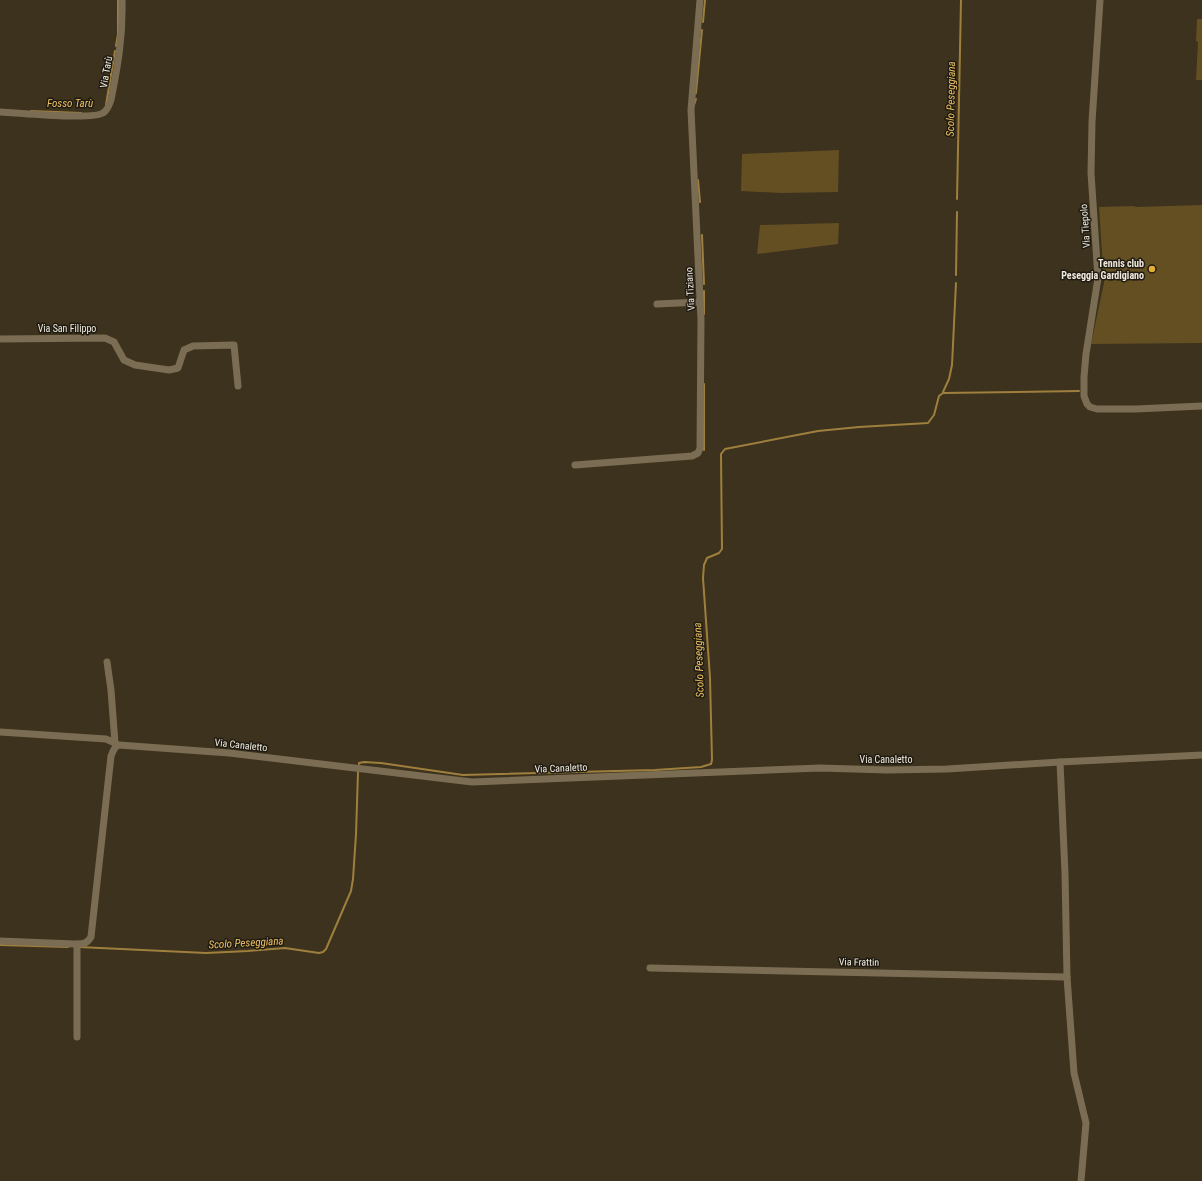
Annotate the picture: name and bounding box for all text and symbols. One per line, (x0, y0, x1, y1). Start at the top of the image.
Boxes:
street label: Via Tarù (98, 55, 114, 89)
water label: Scolo Peseggiana (944, 61, 958, 137)
water label: Fosso Tarù (47, 97, 93, 110)
street label: Via Tiepolo (1078, 204, 1092, 248)
place label: Tennis club Peseggia Gardigiano (1061, 258, 1144, 281)
marker: Tennis club Peseggia Gardigiano (1147, 264, 1157, 274)
street label: Via Tiziano (683, 267, 697, 311)
street label: Via San Filippo (38, 323, 96, 334)
water label: Scolo Peseggiana (691, 622, 707, 698)
street label: Via Canaletto (214, 737, 268, 753)
street label: Via Canaletto (860, 754, 912, 765)
street label: Via Canaletto (534, 762, 588, 774)
water label: Scolo Peseggiana (208, 935, 284, 951)
street label: Via Frattin (839, 956, 879, 968)

